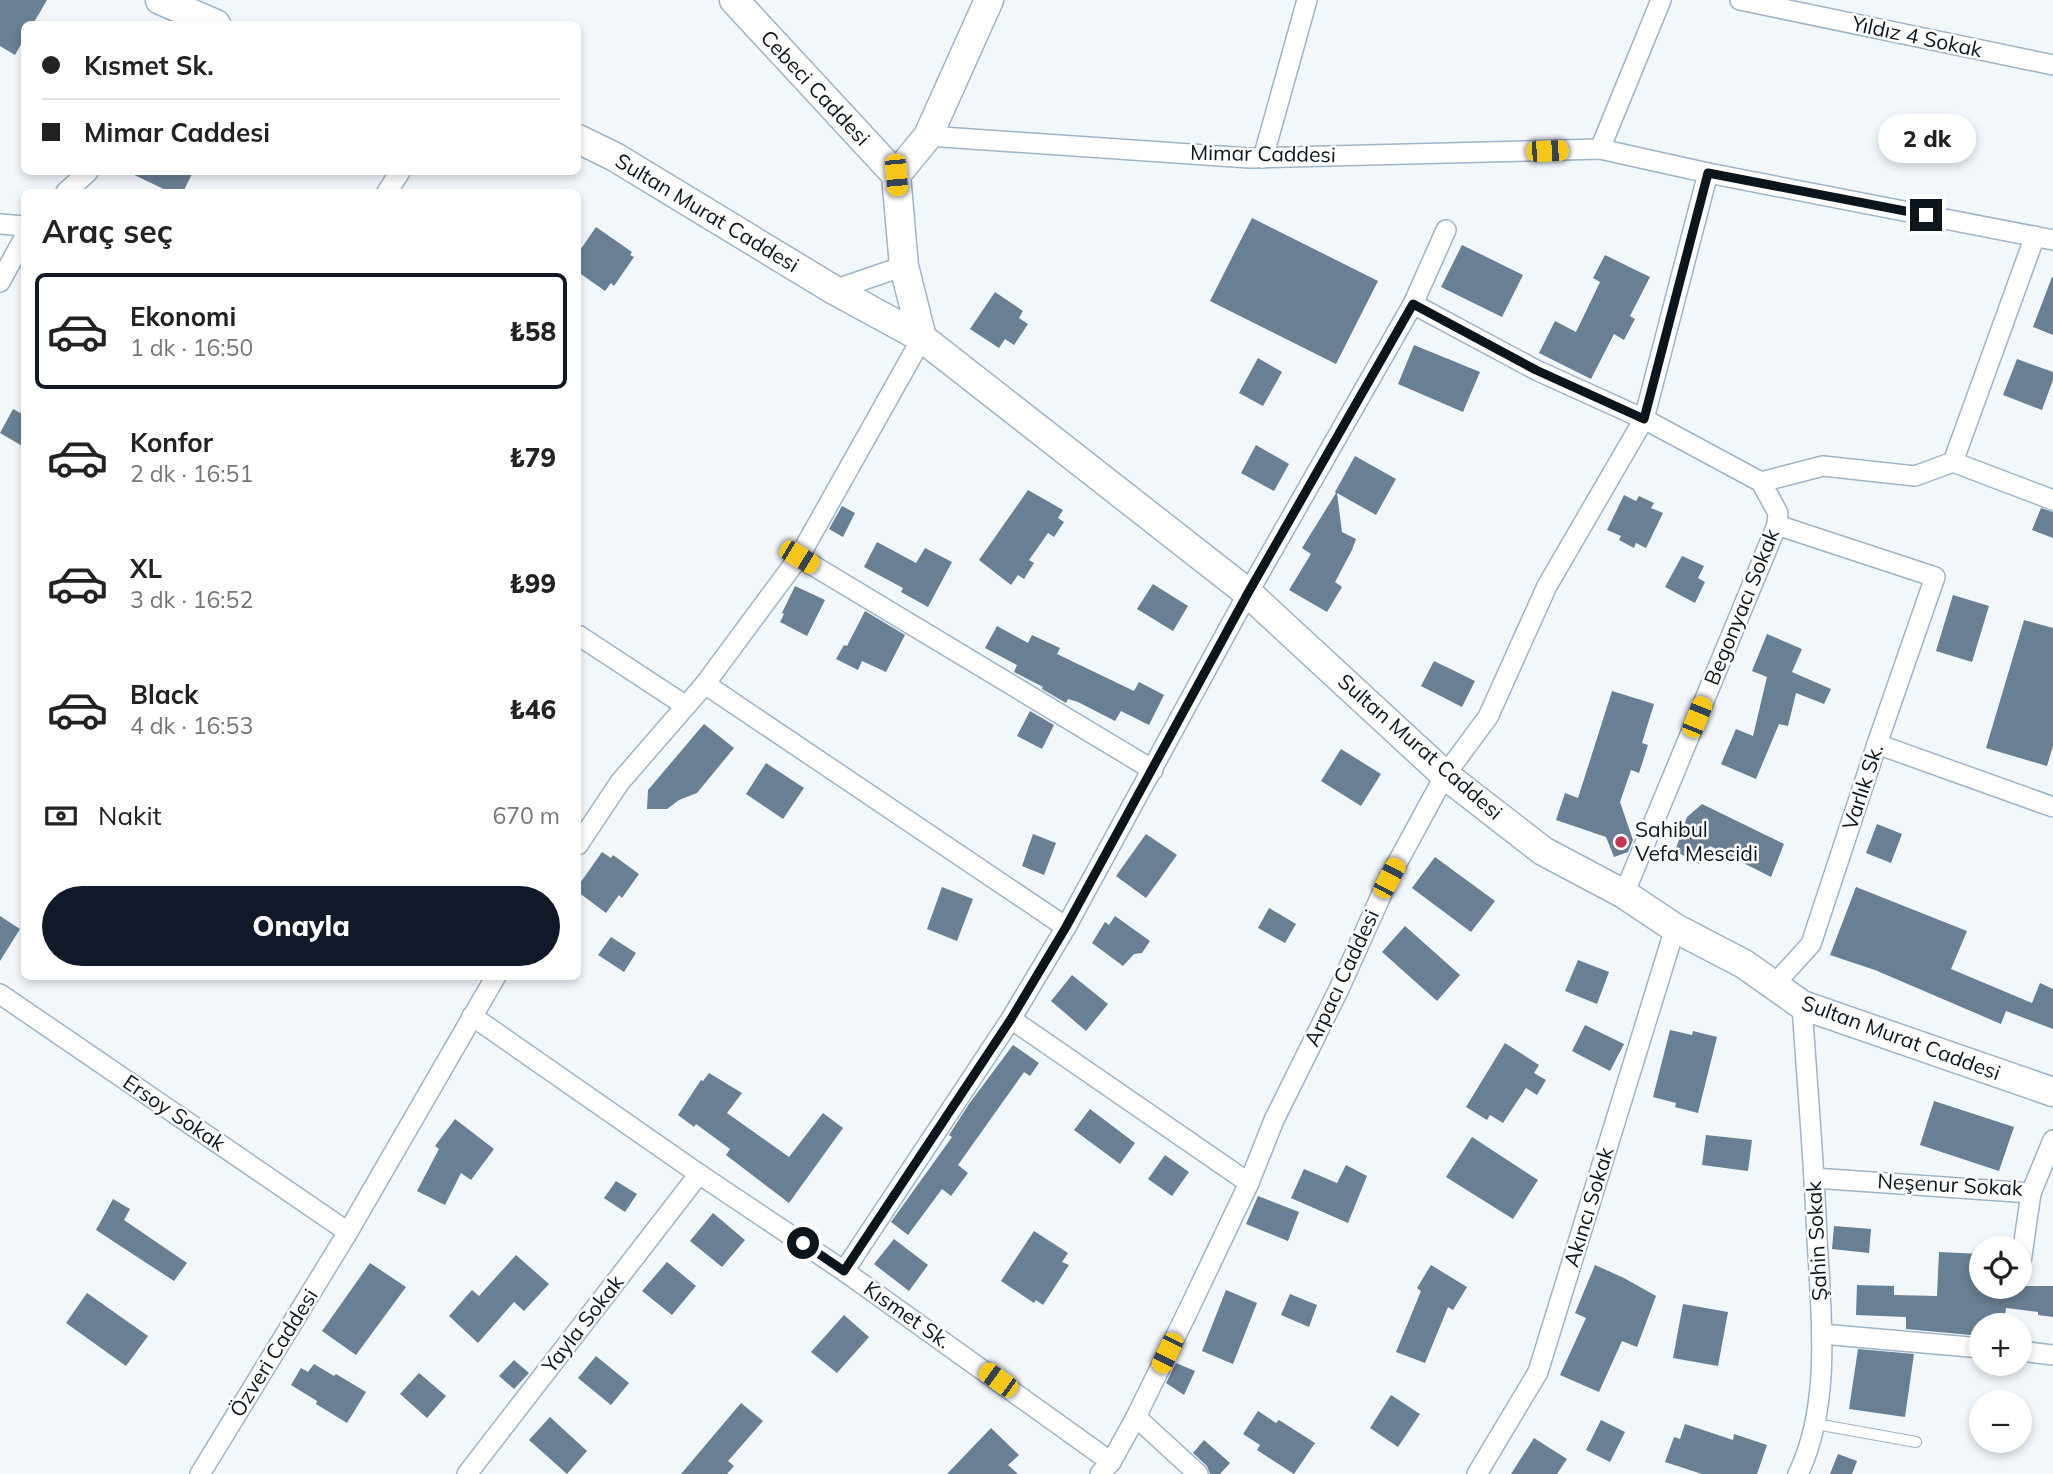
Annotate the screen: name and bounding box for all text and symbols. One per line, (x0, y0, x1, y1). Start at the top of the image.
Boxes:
street label: Yıldız 4 Sokak (1849, 9, 1985, 63)
street label: Cebeci Caddesi (756, 24, 876, 151)
text: Kısmet Sk. (84, 49, 214, 82)
callout: 2 dk (1877, 114, 1975, 162)
text: Mimar Caddesi (84, 116, 270, 149)
text: 2 dk (1903, 124, 1951, 153)
street label: Mimar Caddesi (1190, 139, 1336, 167)
car (1526, 140, 1569, 162)
street label: Sultan Murat Caddesi (611, 147, 804, 277)
car (884, 153, 909, 197)
route end (1910, 199, 1942, 231)
text: Araç seç (42, 211, 173, 251)
icon: car (46, 300, 109, 363)
text: Ekonomi (130, 300, 236, 333)
text: ₺58 (509, 315, 556, 348)
text: 1 dk · 16:50 (130, 333, 253, 362)
icon: car (46, 426, 109, 489)
text: Konfor (130, 426, 213, 459)
text: ₺79 (509, 441, 556, 474)
text: 2 dk · 16:51 (130, 459, 253, 488)
street label: Begonyacı Sokak (1698, 525, 1784, 689)
car (776, 537, 823, 577)
icon: car (46, 552, 109, 615)
text: XL (130, 552, 162, 585)
text: ₺99 (509, 567, 556, 600)
text: 3 dk · 16:52 (130, 585, 253, 614)
street label: Sultan Murat Caddesi (1333, 668, 1508, 825)
icon: car (46, 678, 109, 741)
text: Black (130, 678, 198, 711)
text: ₺46 (509, 693, 556, 726)
car (1680, 694, 1715, 740)
text: 4 dk · 16:53 (130, 711, 253, 740)
street label: Varlık Sk. (1836, 740, 1888, 833)
icon: cash (42, 797, 80, 835)
text: Nakit (98, 799, 162, 832)
text: 670 m (492, 801, 560, 830)
place label: Sahibul Vefa Mescidi (1635, 816, 1758, 866)
marker: Sahibul Vefa Mescidi (1613, 834, 1629, 850)
car (1370, 855, 1409, 901)
button: Onayla (42, 886, 560, 966)
street label: Arpacı Caddesi (1298, 905, 1384, 1050)
street label: Sultan Murat Caddesi (1798, 989, 2004, 1085)
street label: Ersoy Sokak (118, 1068, 231, 1156)
street label: Akıncı Sokak (1558, 1144, 1619, 1270)
street label: Neşenur Sokak (1877, 1167, 2024, 1201)
street label: Şahin Sokak (1800, 1180, 1832, 1302)
route start (787, 1227, 819, 1259)
map controls (1969, 1236, 2032, 1453)
button: locate (1969, 1236, 2032, 1299)
street label: Yayla Sokak (535, 1269, 629, 1378)
street label: Kısmet Sk. (859, 1275, 956, 1354)
street label: Özveri Caddesi (223, 1284, 323, 1421)
button: + (1969, 1313, 2032, 1376)
car (1149, 1330, 1186, 1376)
car (975, 1359, 1022, 1401)
button: − (1969, 1390, 2032, 1453)

